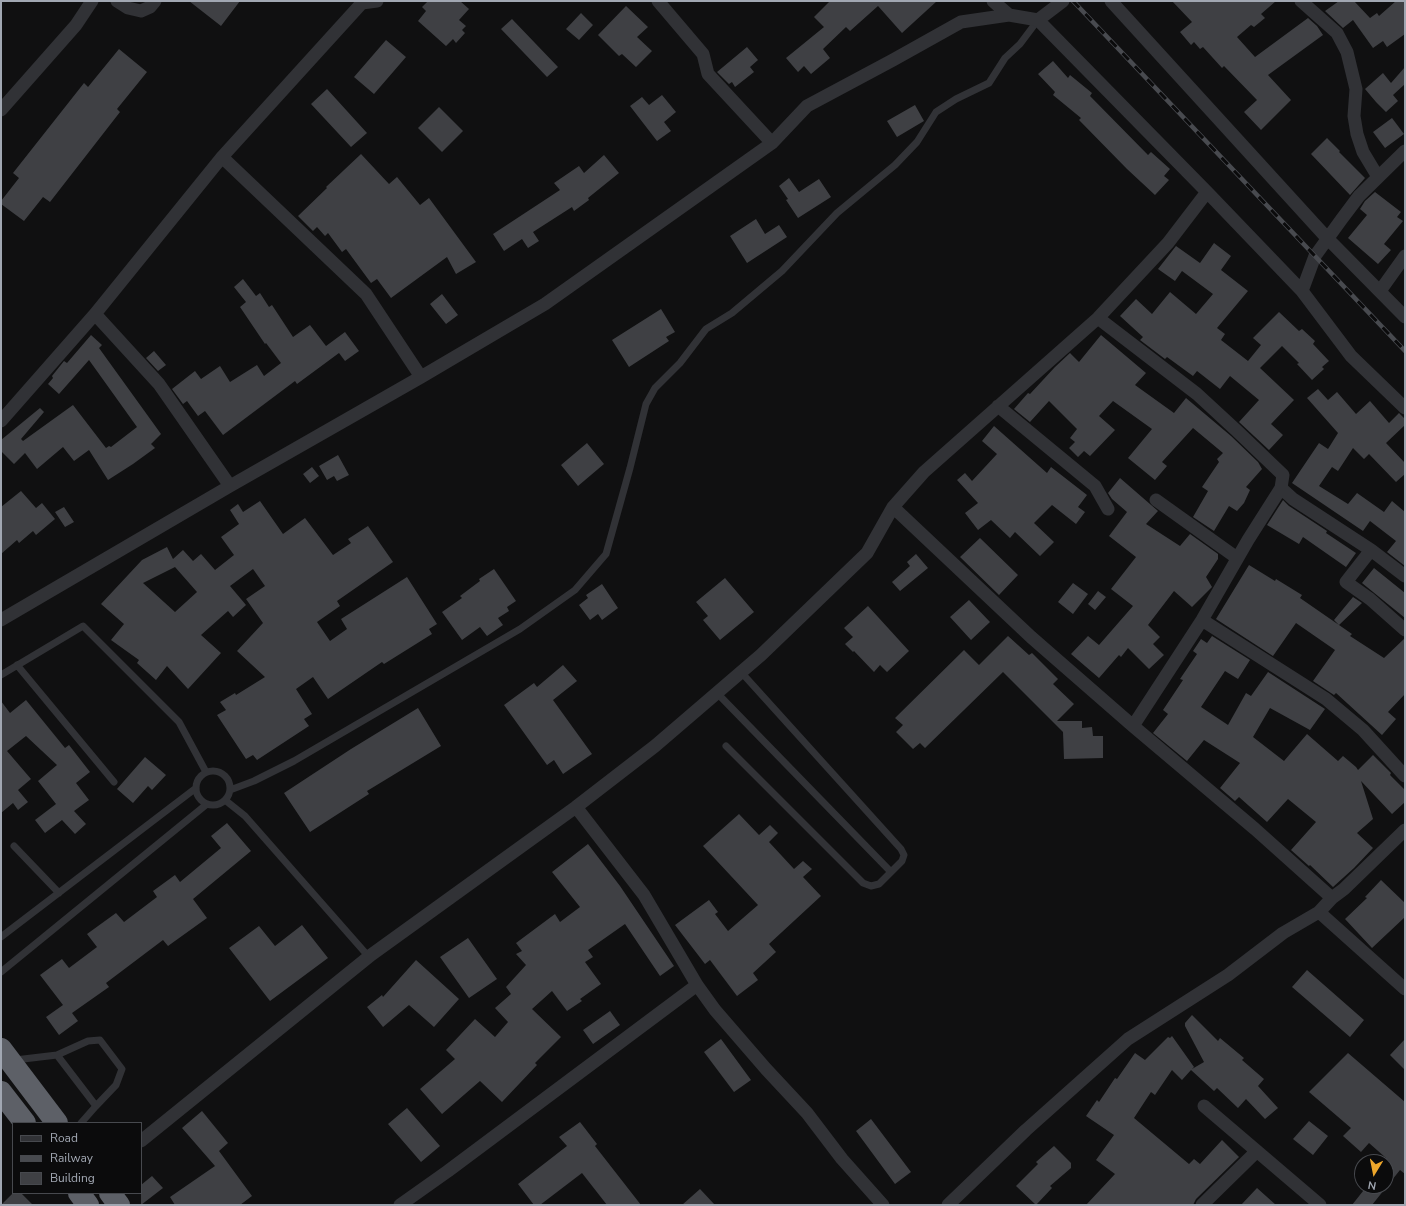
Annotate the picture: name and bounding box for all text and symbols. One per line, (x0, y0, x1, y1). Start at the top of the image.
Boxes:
legend (12, 1122, 142, 1194)
text: Road (50, 1130, 78, 1146)
text: Railway (50, 1150, 93, 1166)
north arrow (1354, 1154, 1394, 1194)
text: Building (50, 1170, 95, 1186)
text: N (1367, 1177, 1377, 1193)

